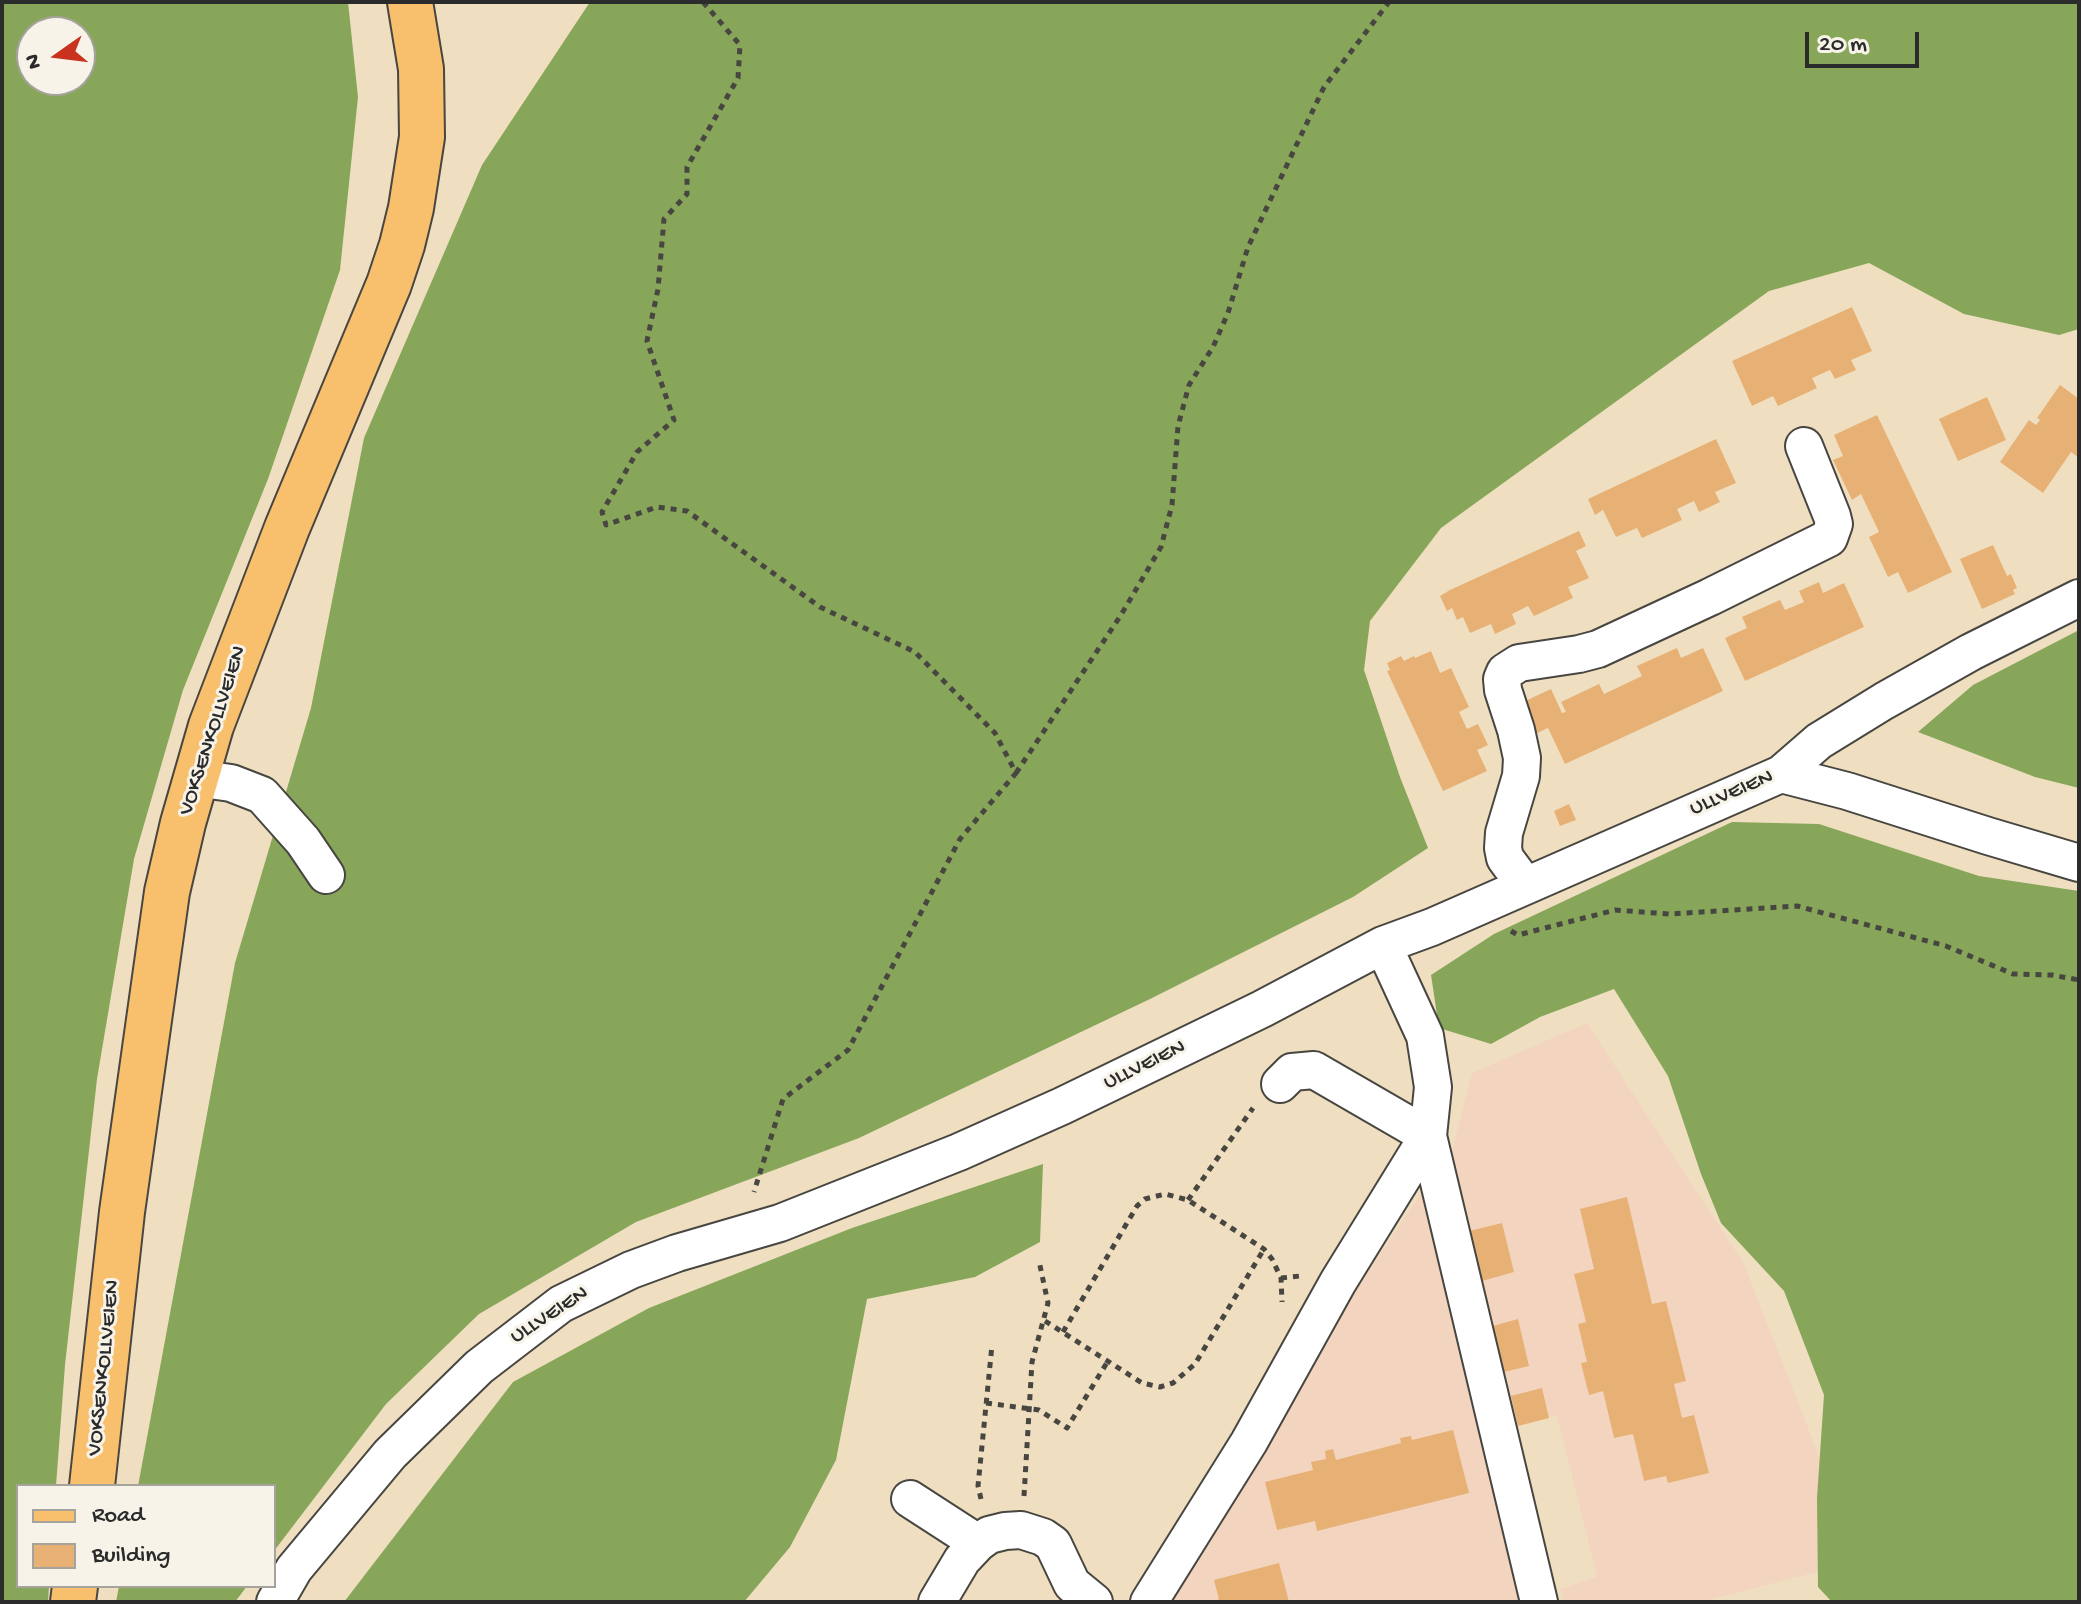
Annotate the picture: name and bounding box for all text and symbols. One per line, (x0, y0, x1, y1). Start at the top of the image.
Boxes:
north arrow (16, 16, 96, 96)
scale bar (1809, 16, 1923, 66)
text: 20 m (1819, 31, 1867, 60)
text: N (20, 51, 49, 71)
street label: VOKSENKOLLVEIEN (174, 643, 254, 819)
street label: ULLVEIEN (1686, 765, 1778, 823)
street label: ULLVEIEN (1100, 1035, 1190, 1097)
street label: VOKSENKOLLVEIEN (83, 1279, 127, 1457)
street label: ULLVEIEN (506, 1281, 594, 1351)
legend (16, 1484, 276, 1588)
text: Road (92, 1502, 144, 1531)
text: Building (92, 1542, 170, 1571)

